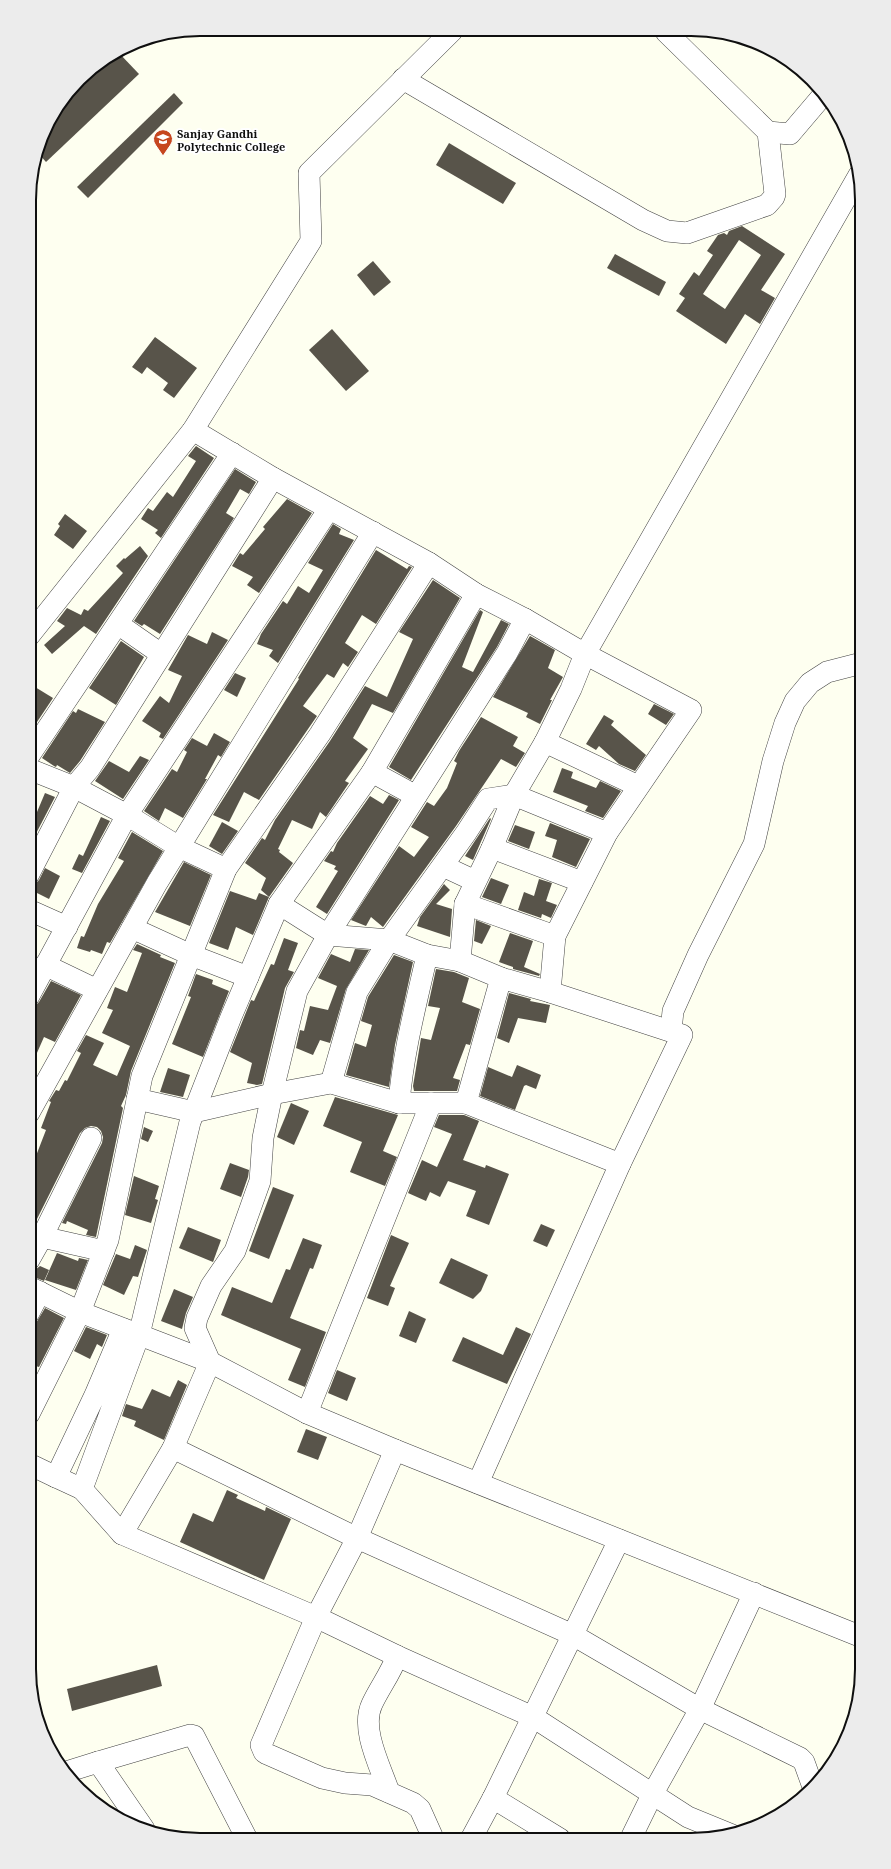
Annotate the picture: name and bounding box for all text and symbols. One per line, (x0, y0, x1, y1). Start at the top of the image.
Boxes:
place label: Sanjay Gandhi Polytechnic College (177, 126, 285, 154)
school or university icon: Sanjay Gandhi Polytechnic College (152, 128, 174, 156)

